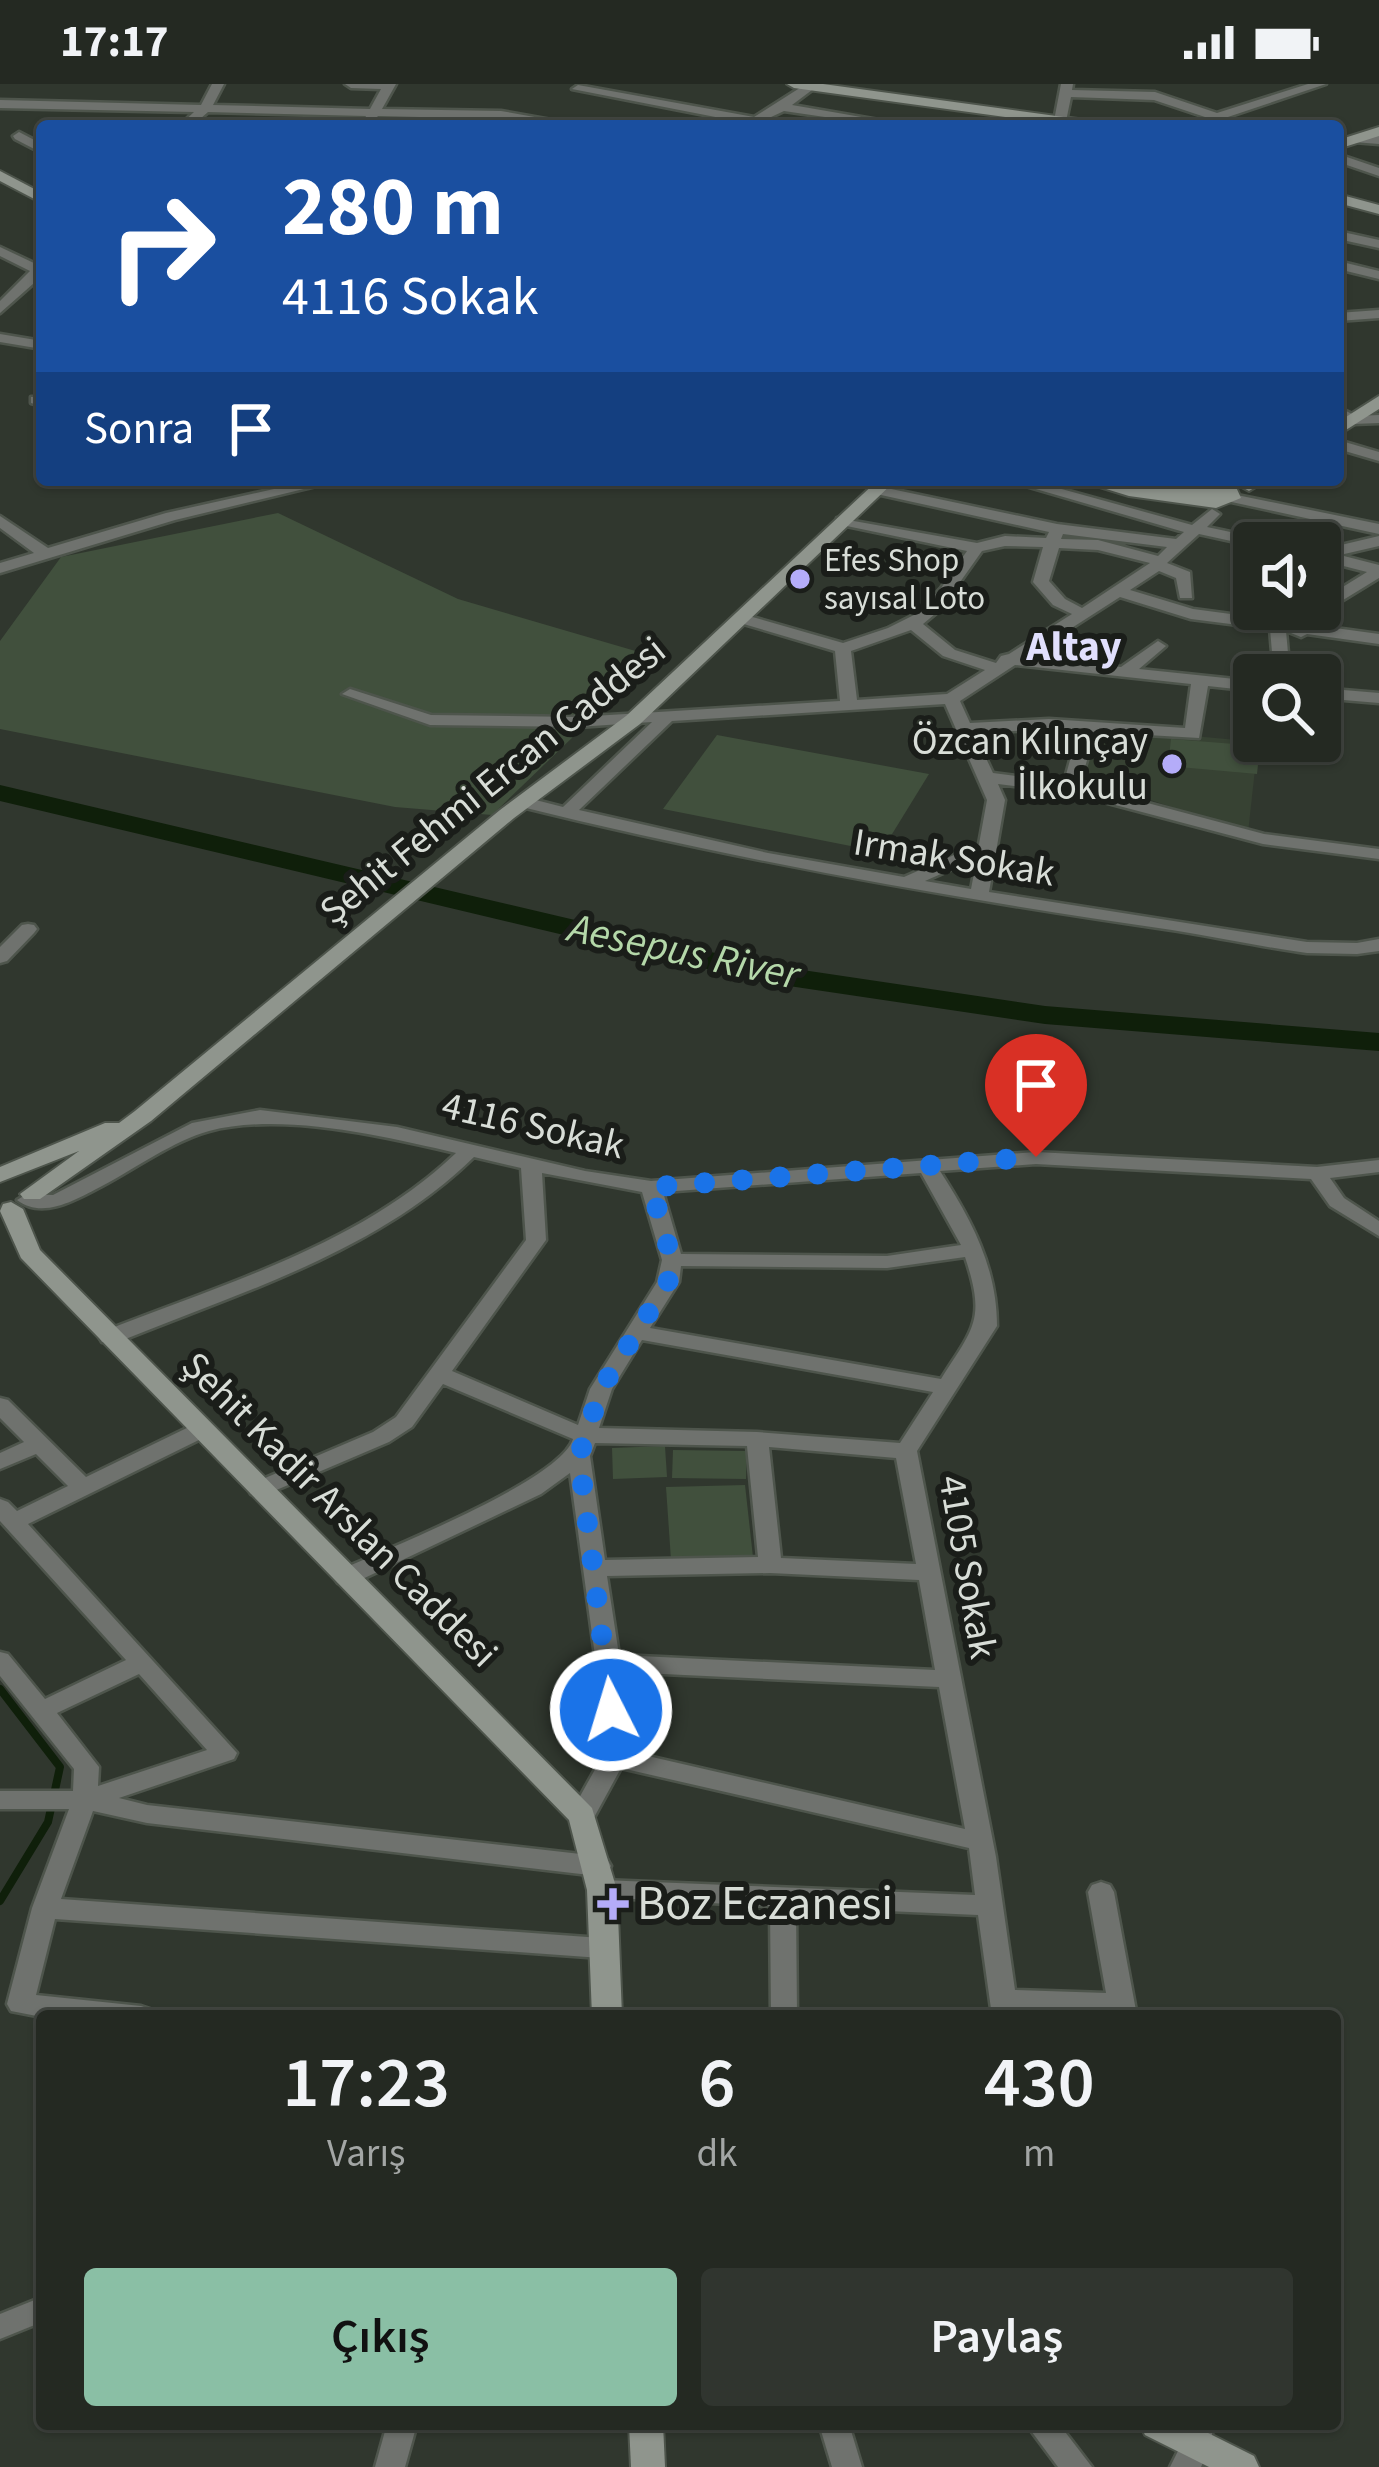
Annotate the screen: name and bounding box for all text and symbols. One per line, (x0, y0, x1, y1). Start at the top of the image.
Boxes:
text: 17:17 (60, 10, 169, 74)
text: 280 m (282, 148, 504, 268)
icon: right (84, 168, 240, 324)
text: 4116 Sokak (282, 259, 538, 336)
icon: arrive (218, 396, 284, 462)
text: Sonra (84, 397, 194, 461)
map controls (1233, 522, 1341, 762)
button: sound (1233, 522, 1341, 630)
place label: Efes Shop sayısal Loto (824, 537, 985, 622)
marker: Efes Shop sayısal Loto (787, 566, 813, 592)
district label: Altay (1025, 617, 1122, 677)
street label: Şehit Fehmi Ercan Caddesi (308, 624, 678, 938)
button: search (1233, 654, 1341, 762)
place label: Özcan Kılınçay İlkokulu (912, 714, 1148, 815)
marker: Özcan Kılınçay İlkokulu (1159, 751, 1185, 777)
street label: Irmak Sokak (850, 814, 1058, 902)
water label: Aesepus River (560, 898, 807, 1006)
pin (985, 1034, 1087, 1157)
icon: arrive (1003, 1052, 1069, 1118)
street label: 4116 Sokak (436, 1078, 630, 1174)
street label: Şehit Kadir Arslan Caddesi (168, 1339, 510, 1681)
street label: 4105 Sokak (923, 1471, 1011, 1663)
position arrow (548, 1647, 674, 1773)
place label: Boz Eczanesi (637, 1870, 893, 1938)
marker: Boz Eczanesi (600, 1891, 626, 1917)
text: 17:23 (282, 2032, 450, 2135)
text: 6 (698, 2032, 735, 2135)
text: 430 (984, 2032, 1095, 2135)
text: Varış (327, 2126, 405, 2182)
text: dk (696, 2126, 737, 2182)
text: m (1023, 2126, 1055, 2182)
button: Çıkış (84, 2268, 677, 2406)
button: Paylaş (701, 2268, 1293, 2406)

